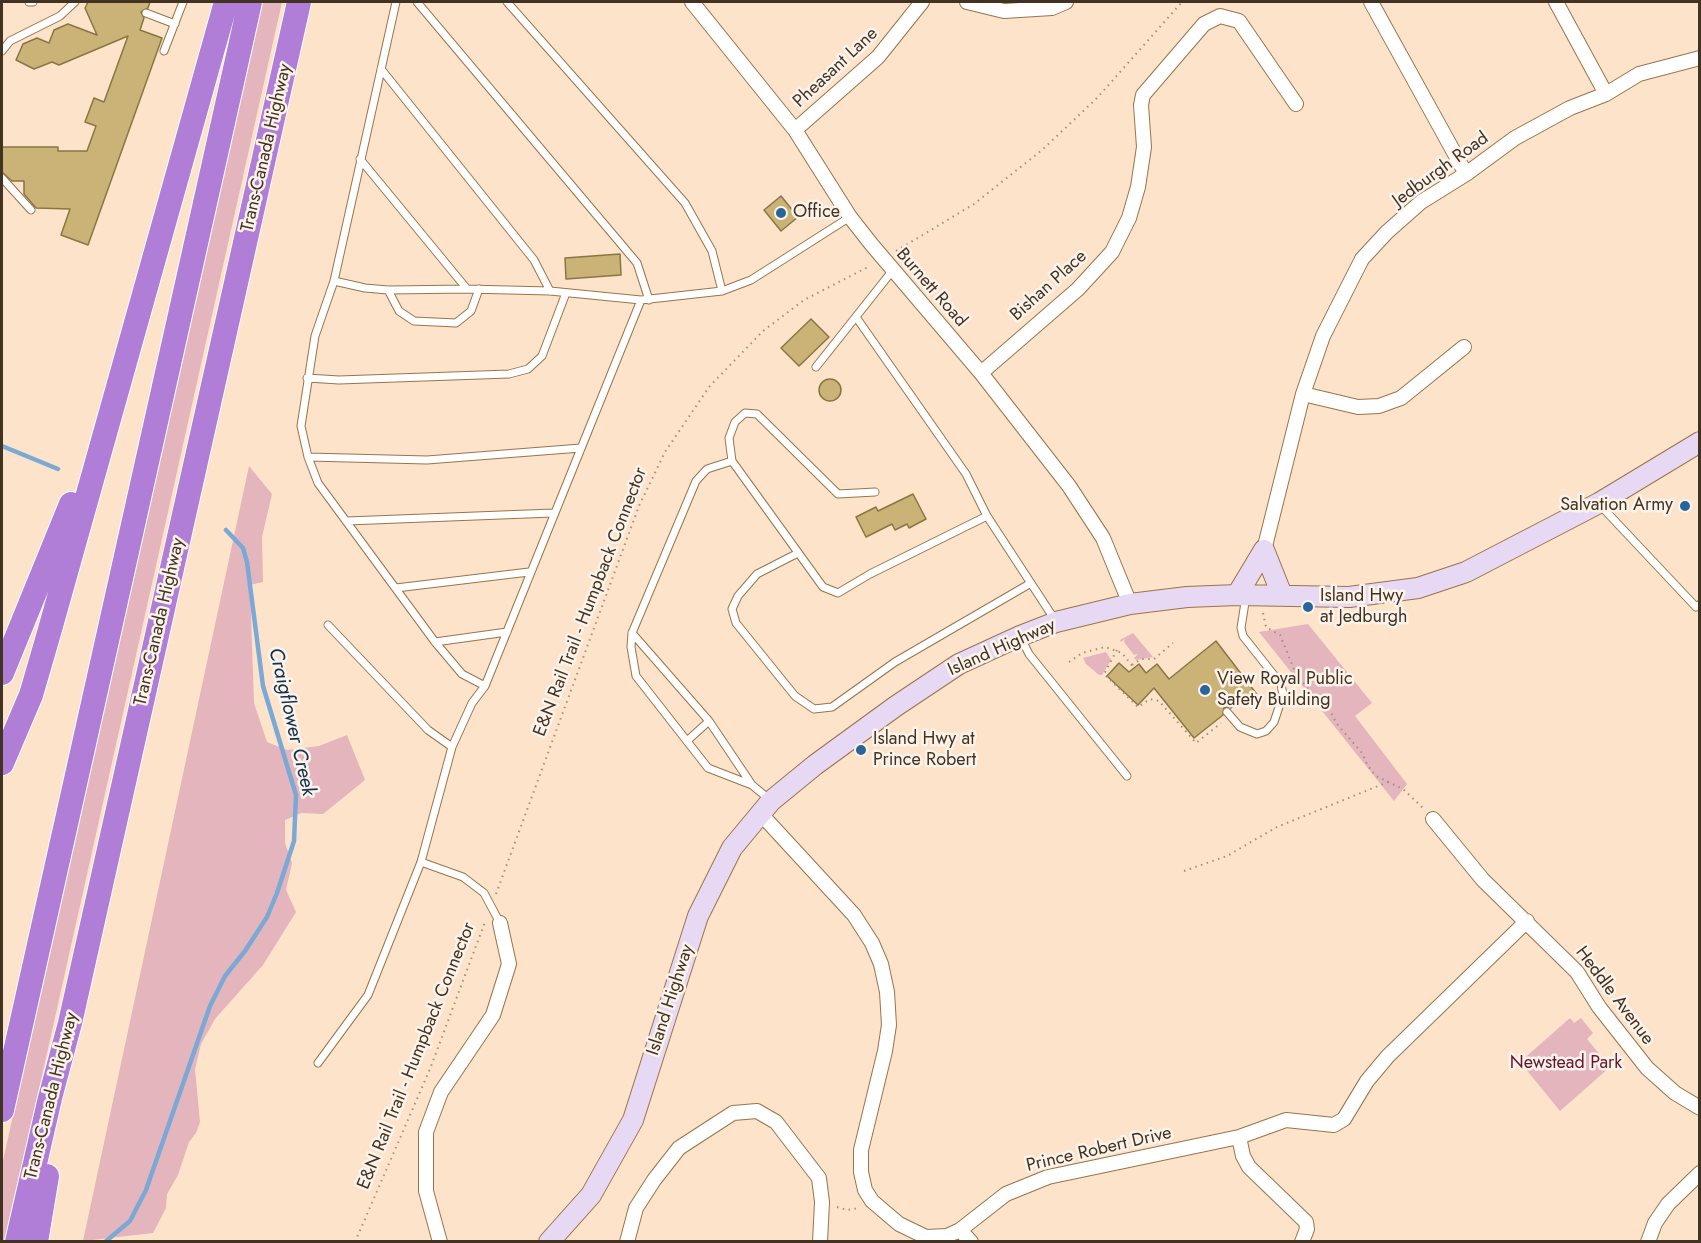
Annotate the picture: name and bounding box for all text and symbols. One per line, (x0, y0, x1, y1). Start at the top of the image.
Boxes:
street label: Pheasant Lane (789, 23, 883, 113)
street label: Trans-Canada Highway (237, 62, 297, 234)
street label: Jedburgh Road (1389, 128, 1493, 212)
place label: Office (793, 202, 840, 224)
marker: Office (774, 206, 788, 220)
street label: Burnett Road (891, 244, 971, 332)
street label: Bishan Place (1006, 246, 1092, 326)
street label: E&N Rail Trail - Humpback Connector (530, 465, 652, 739)
place label: Salvation Army (1560, 495, 1673, 517)
marker: Salvation Army (1678, 499, 1692, 513)
street label: Trans-Canada Highway (130, 536, 190, 708)
place label: Island Hwy at Jedburgh (1320, 586, 1408, 628)
marker: Island Hwy at Jedburgh (1301, 600, 1315, 614)
street label: Island Highway (945, 615, 1059, 681)
water label: Craigflower Creek (262, 646, 320, 798)
place label: View Royal Public Safety Building (1217, 669, 1353, 712)
marker: View Royal Public Safety Building (1198, 683, 1212, 697)
place label: Island Hwy at Prince Robert (873, 729, 976, 771)
marker: Island Hwy at Prince Robert (854, 743, 868, 757)
street label: E&N Rail Trail - Humpback Connector (353, 919, 481, 1193)
street label: Island Highway (643, 942, 699, 1058)
street label: Heddle Avenue (1570, 943, 1658, 1049)
street label: Trans-Canada Highway (21, 1010, 83, 1182)
park label: Newstead Park (1510, 1053, 1622, 1075)
street label: Prince Robert Drive (1024, 1123, 1174, 1177)

